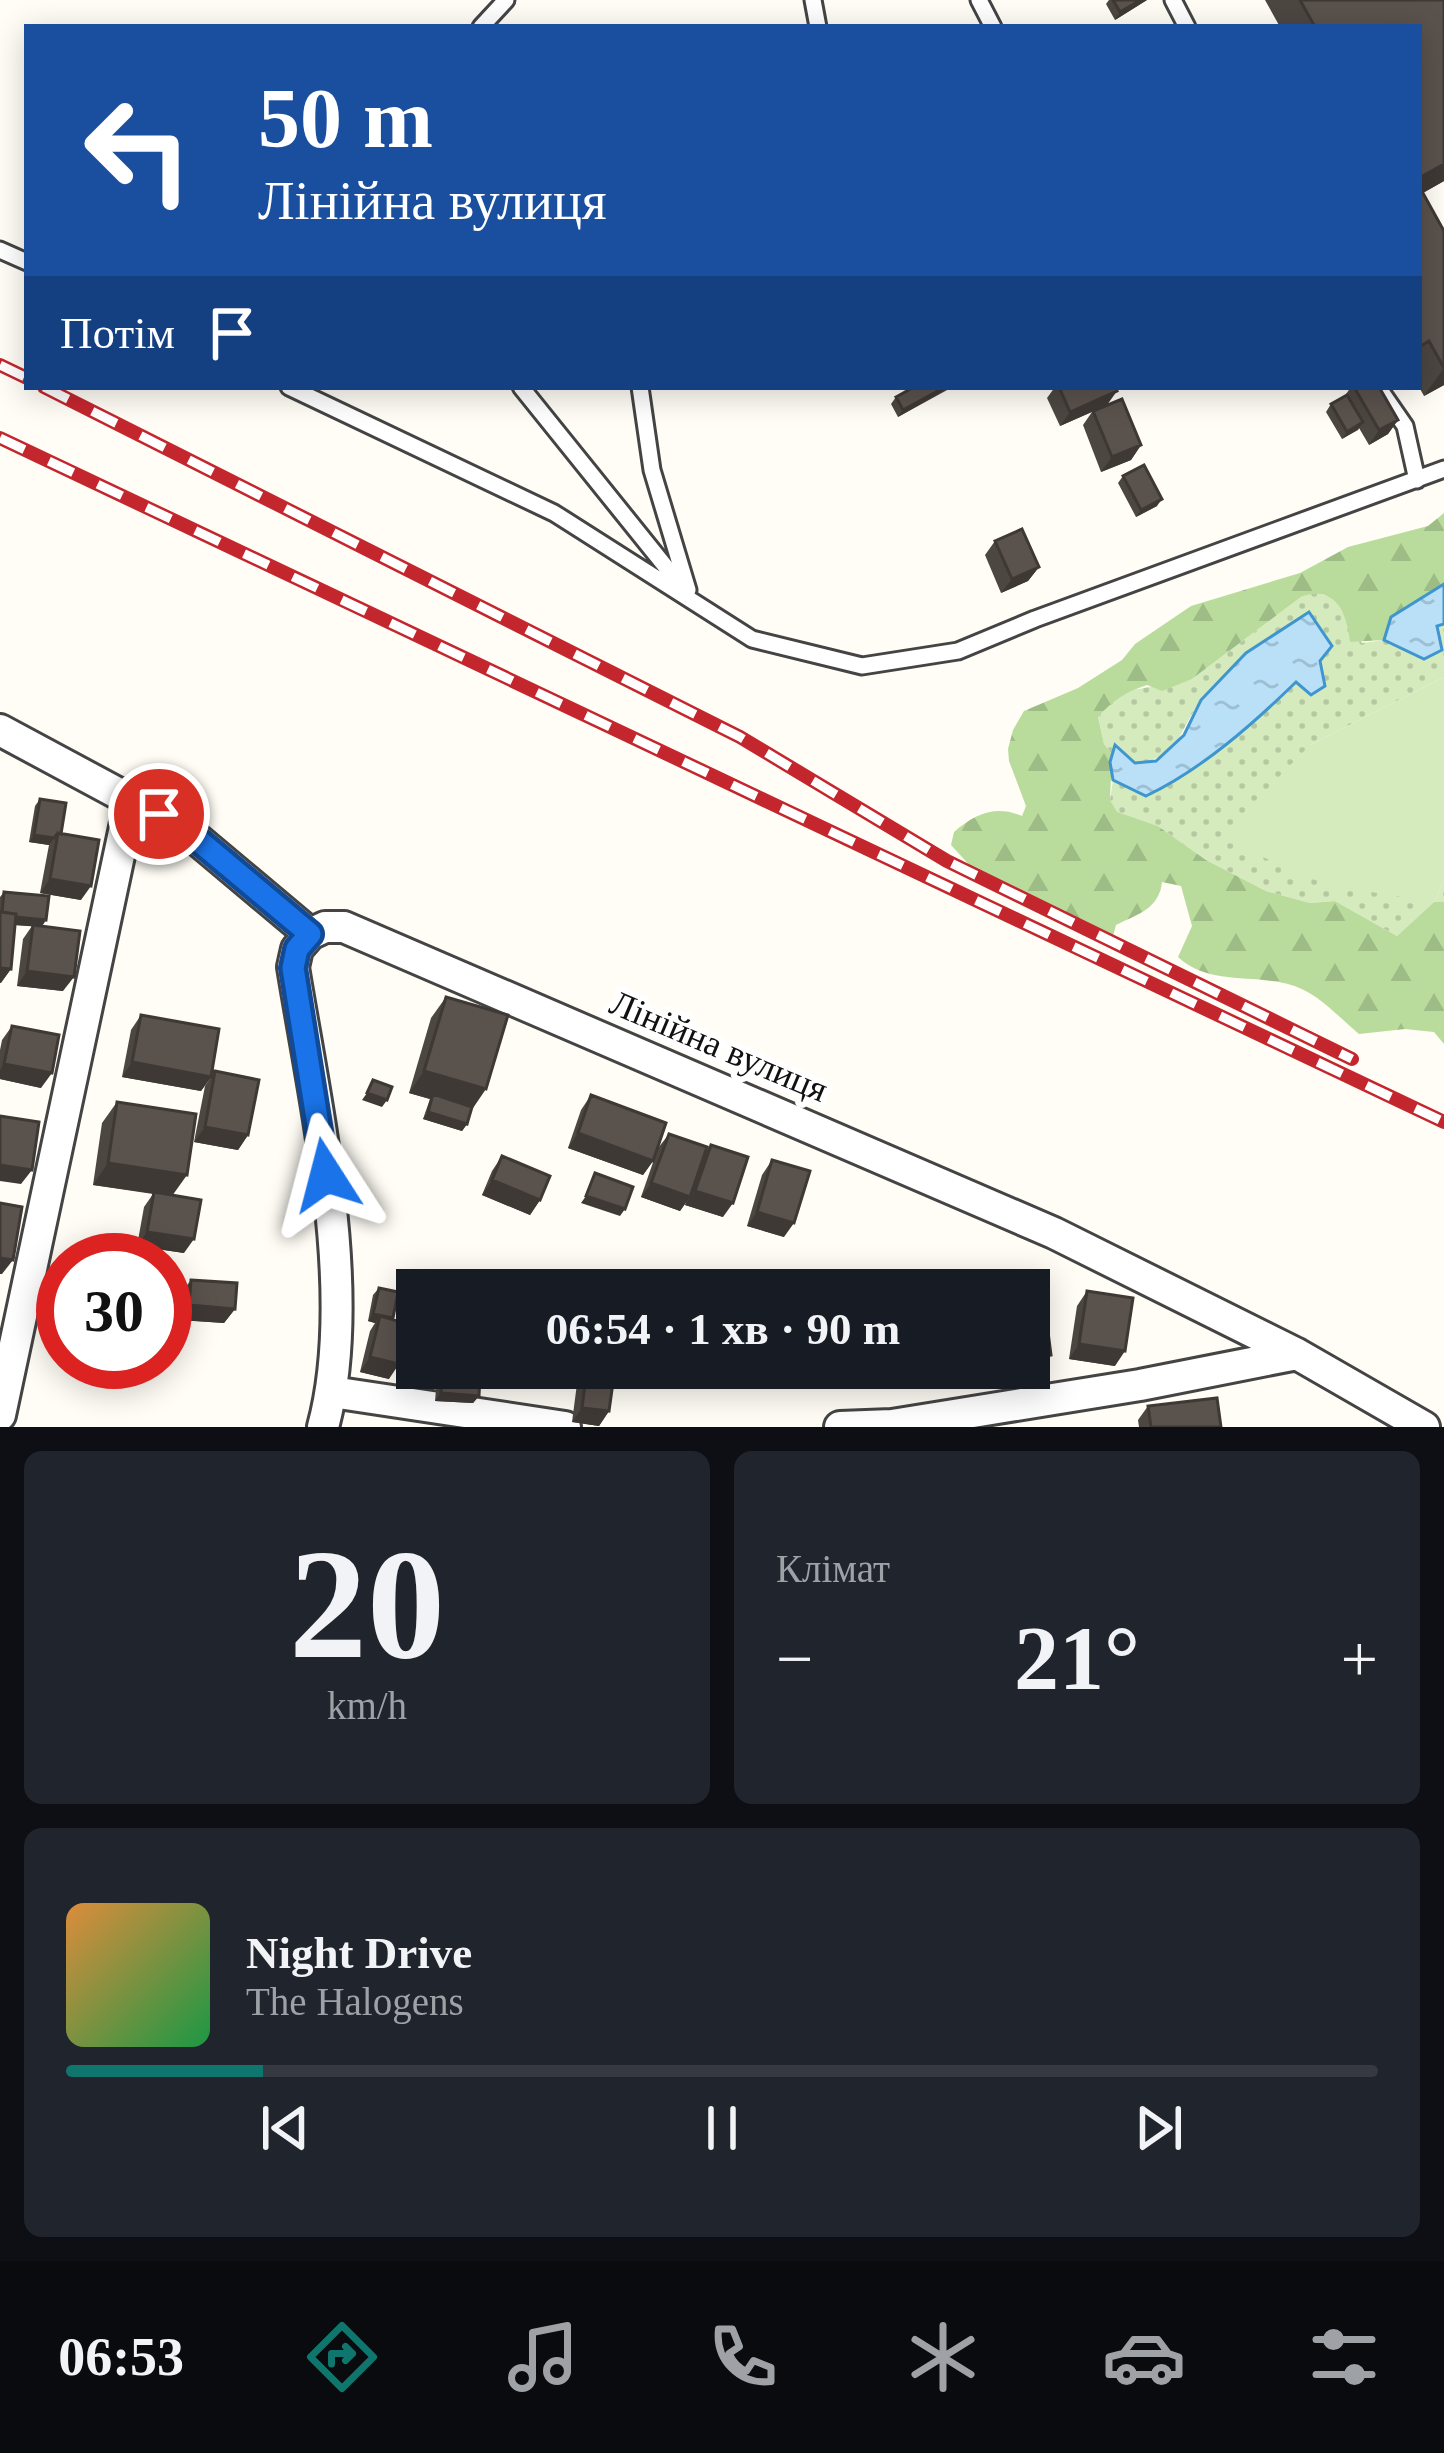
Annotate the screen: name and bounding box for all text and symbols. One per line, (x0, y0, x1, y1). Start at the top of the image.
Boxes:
icon: left (60, 72, 216, 228)
text: 50 m (258, 72, 433, 165)
text: Лінійна вулиця (258, 171, 607, 231)
icon: arrive (199, 300, 265, 366)
text: Потім (60, 308, 175, 358)
pin (108, 763, 210, 865)
icon: arrive (126, 781, 192, 847)
street label: Лінійна вулиця (604, 982, 834, 1110)
position arrow (263, 1112, 389, 1238)
speed limit sign: 30 (36, 1233, 192, 1389)
text: 06:54 · 1 хв · 90 m (546, 1304, 900, 1354)
text: 20 (289, 1518, 445, 1691)
text: Клімат (776, 1547, 890, 1590)
text: 21° (1014, 1609, 1140, 1708)
text: − (776, 1622, 813, 1695)
text: + (1341, 1622, 1378, 1695)
text: km/h (327, 1684, 407, 1727)
text: Night Drive (246, 1928, 472, 1978)
text: The Halogens (246, 1980, 464, 2023)
icon: previous (252, 2095, 318, 2161)
icon: pause (689, 2095, 755, 2161)
icon: next (1126, 2095, 1192, 2161)
icon: directions (300, 2315, 384, 2399)
icon: music (501, 2315, 585, 2399)
icon: phone (701, 2315, 785, 2399)
icon: climate (901, 2315, 985, 2399)
icon: car (1102, 2315, 1186, 2399)
icon: filters (1302, 2315, 1386, 2399)
text: 06:53 (58, 2327, 184, 2387)

